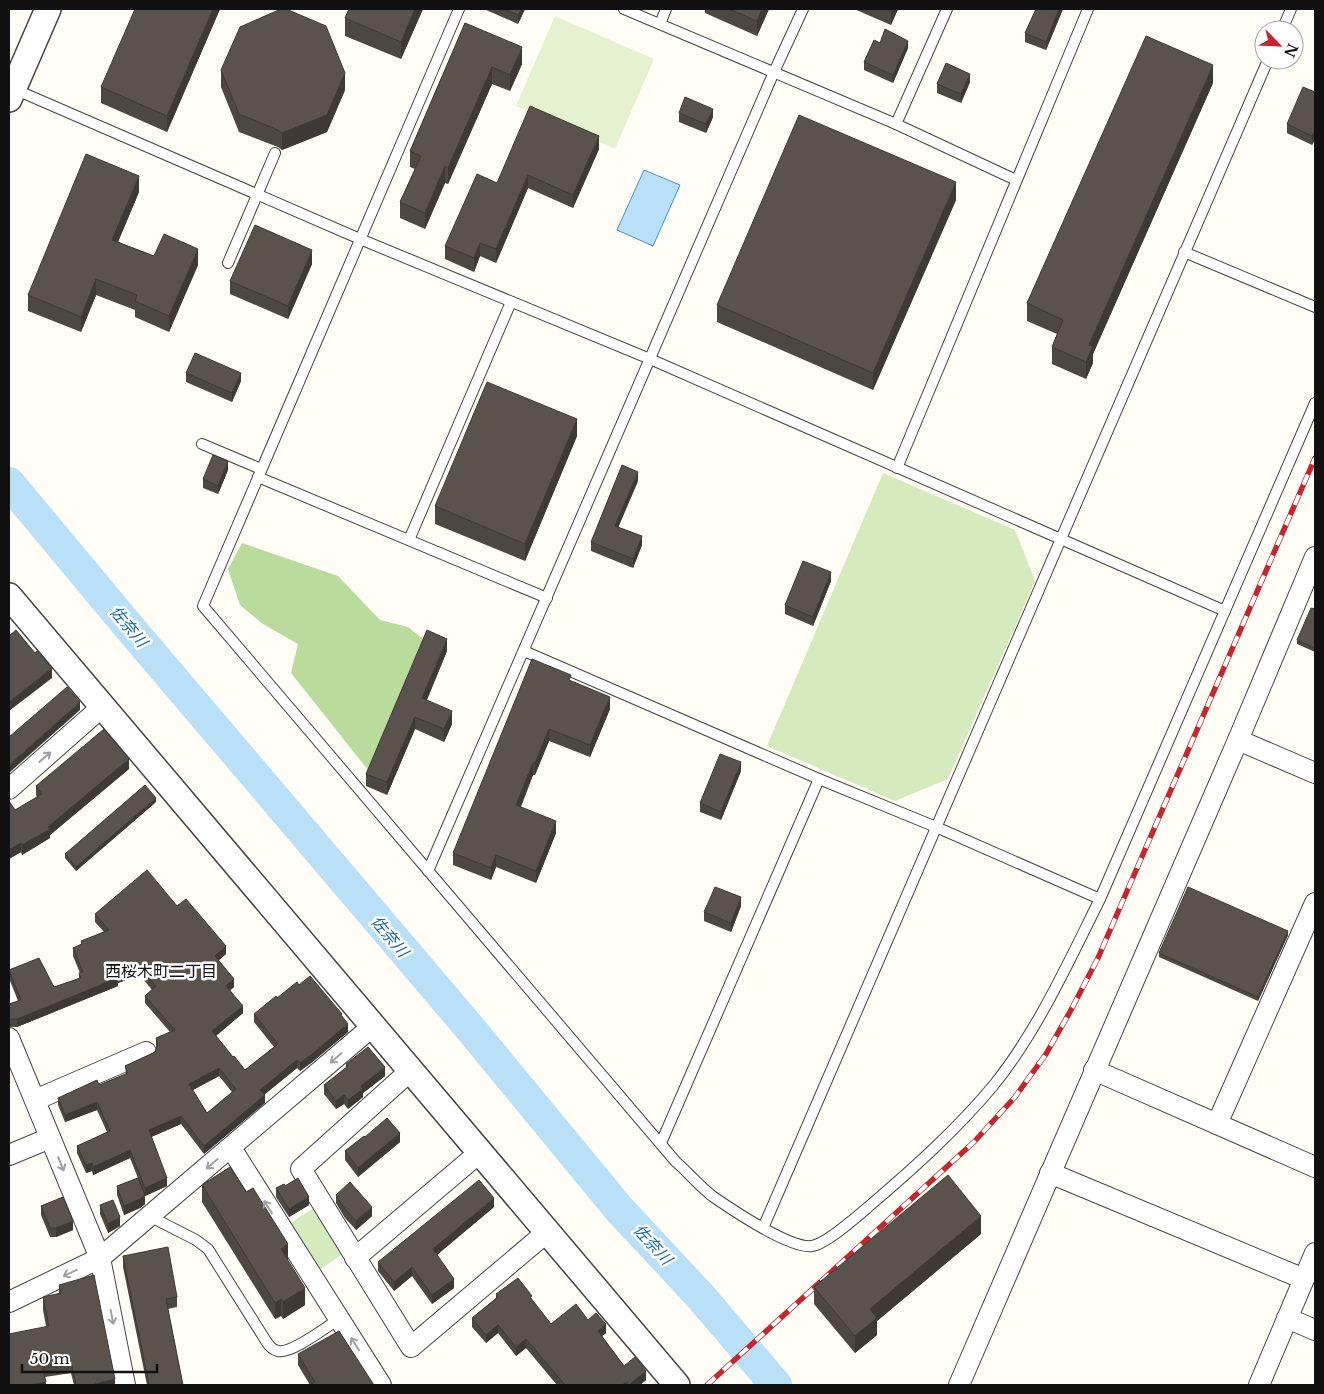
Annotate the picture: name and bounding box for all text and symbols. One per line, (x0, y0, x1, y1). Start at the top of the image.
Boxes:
north arrow (1254, 20, 1304, 70)
text: N (1280, 41, 1302, 60)
water label: 佐奈川 (106, 601, 153, 652)
one-way arrow (39, 751, 52, 763)
water label: 佐奈川 (367, 911, 414, 962)
district label: 西桜木町二丁目 (105, 961, 217, 981)
one-way arrow (329, 1052, 342, 1064)
one-way arrow (57, 1156, 66, 1171)
one-way arrow (206, 1158, 219, 1169)
one-way arrow (263, 1200, 273, 1214)
water label: 佐奈川 (629, 1220, 678, 1270)
one-way arrow (63, 1268, 78, 1278)
one-way arrow (107, 1309, 117, 1325)
one-way arrow (349, 1338, 359, 1352)
scale bar (22, 1342, 158, 1374)
text: 50 m (30, 1349, 70, 1368)

